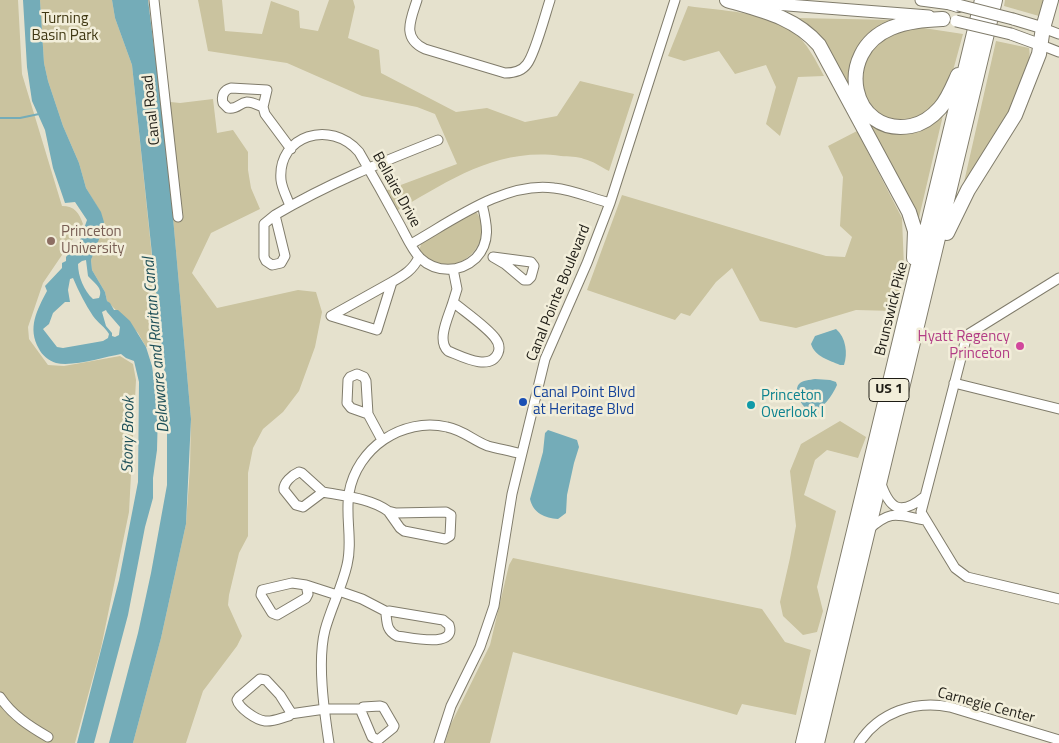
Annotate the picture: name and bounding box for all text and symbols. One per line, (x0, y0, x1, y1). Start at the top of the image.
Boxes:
park label: Turning Basin Park (31, 10, 99, 45)
street label: Canal Road (139, 74, 165, 146)
street label: Bellaire Drive (368, 149, 424, 231)
street label: Canal Pointe Boulevard (523, 222, 595, 364)
place label: Princeton University (61, 223, 125, 258)
marker: Princeton University (45, 235, 57, 247)
water label: Delaware and Raritan Canal (140, 256, 174, 434)
street label: Brunswick Pike (872, 260, 912, 358)
place label: Hyatt Regency Princeton (918, 328, 1010, 363)
marker: Hyatt Regency Princeton (1014, 340, 1026, 352)
road number: US 1 (869, 378, 909, 402)
place label: Canal Point Blvd at Heritage Blvd (533, 384, 635, 419)
place label: Princeton Overlook I (761, 387, 824, 422)
marker: Canal Point Blvd at Heritage Blvd (517, 396, 529, 408)
water label: Stony Brook (119, 397, 139, 473)
marker: Princeton Overlook I (745, 399, 757, 411)
street label: Carnegie Center (935, 684, 1037, 728)

